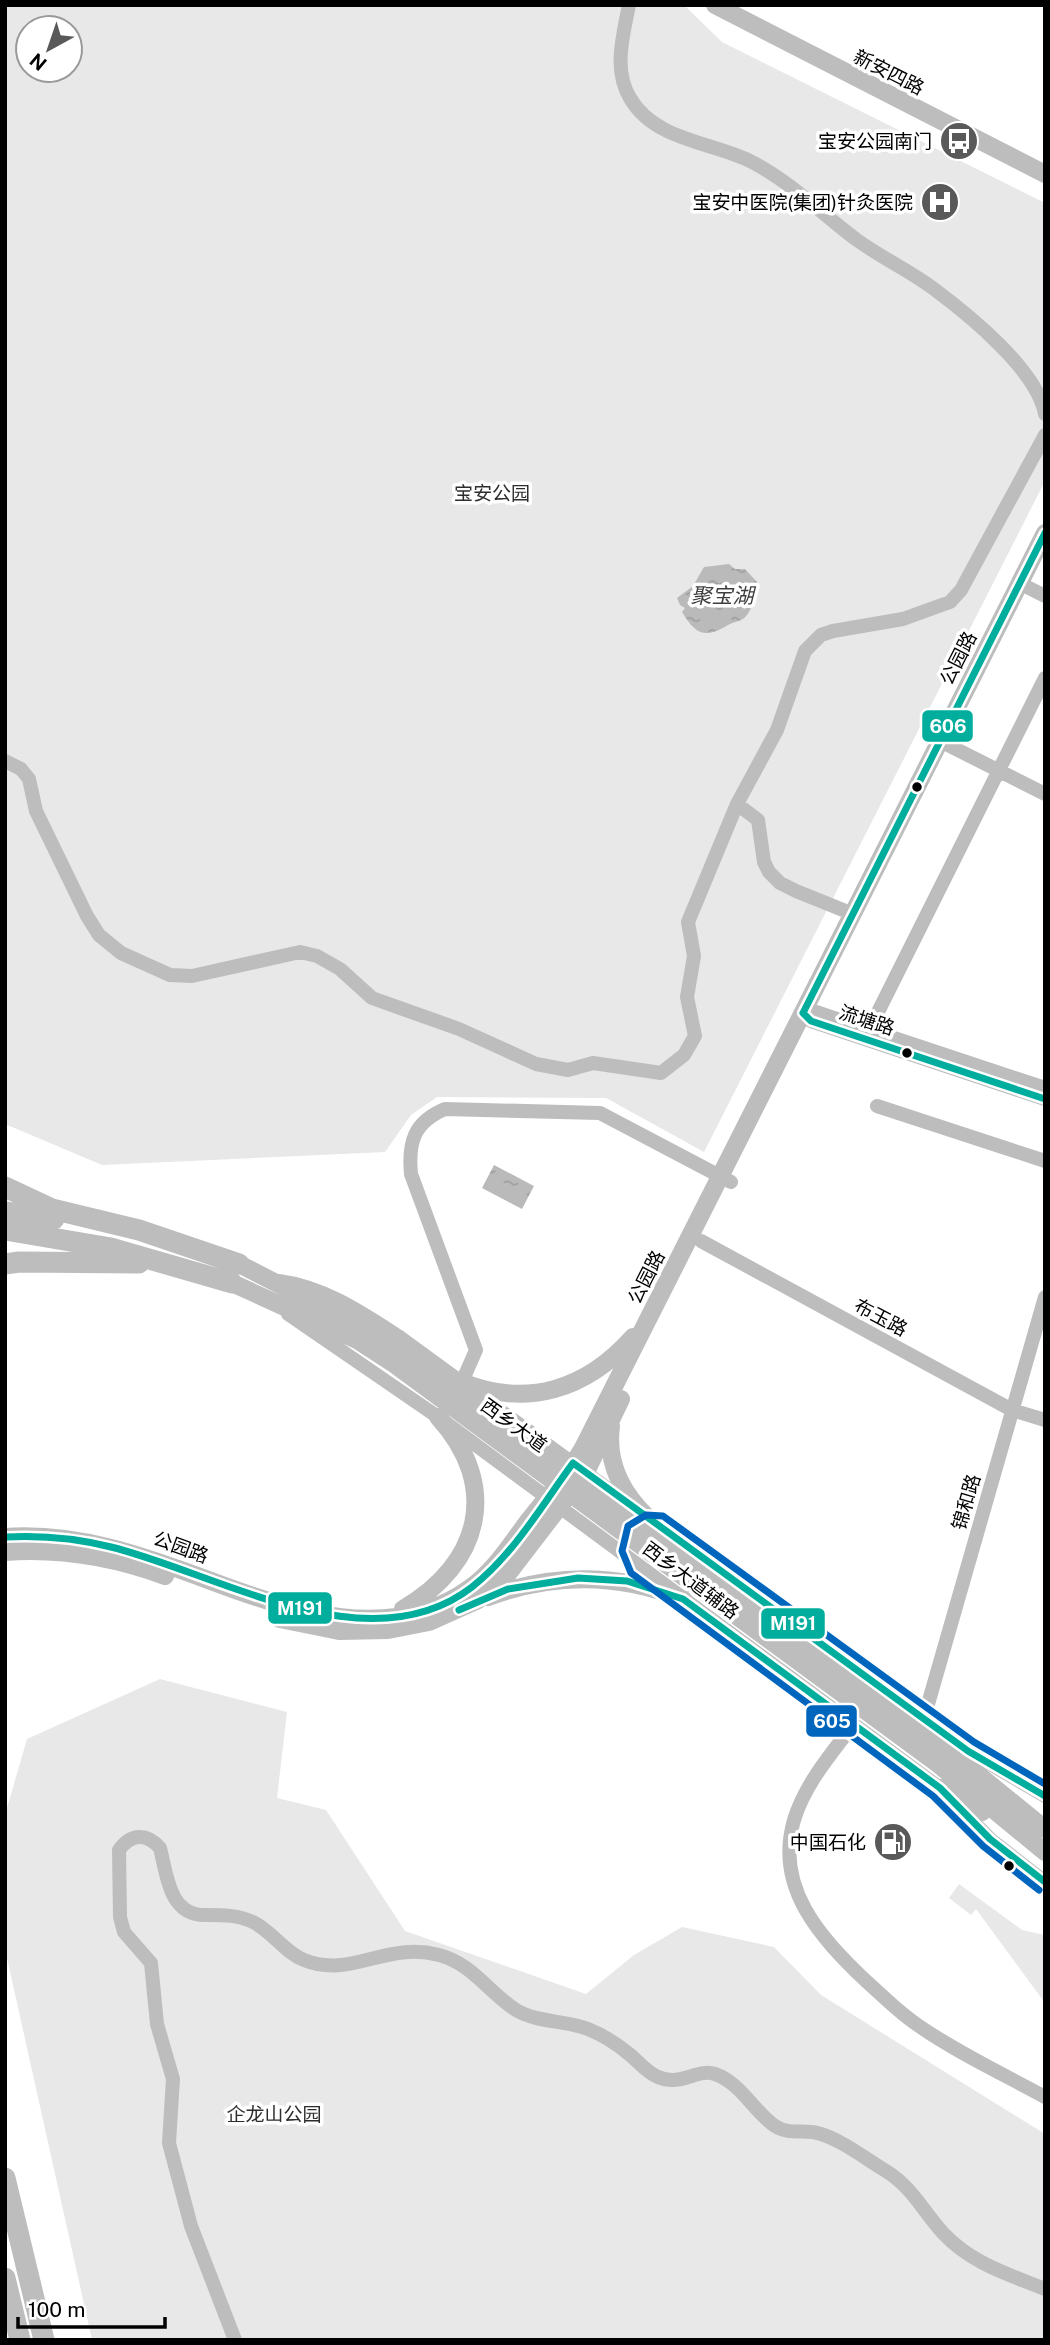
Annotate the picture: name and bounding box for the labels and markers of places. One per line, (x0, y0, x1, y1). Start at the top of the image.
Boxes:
bus stop icon: 宝安公园南门 (938, 120, 980, 162)
place label: 宝安公园南门 (818, 130, 932, 152)
hospital icon: 宝安中医院(集团)针灸医院 (919, 181, 961, 223)
place label: 宝安中医院(集团)针灸医院 (692, 191, 913, 213)
unlabelled marker (910, 780, 924, 794)
unlabelled marker (900, 1046, 914, 1060)
fuel station icon: 中国石化 (872, 1821, 914, 1863)
place label: 中国石化 (790, 1831, 866, 1853)
unlabelled marker (1002, 1859, 1016, 1873)

